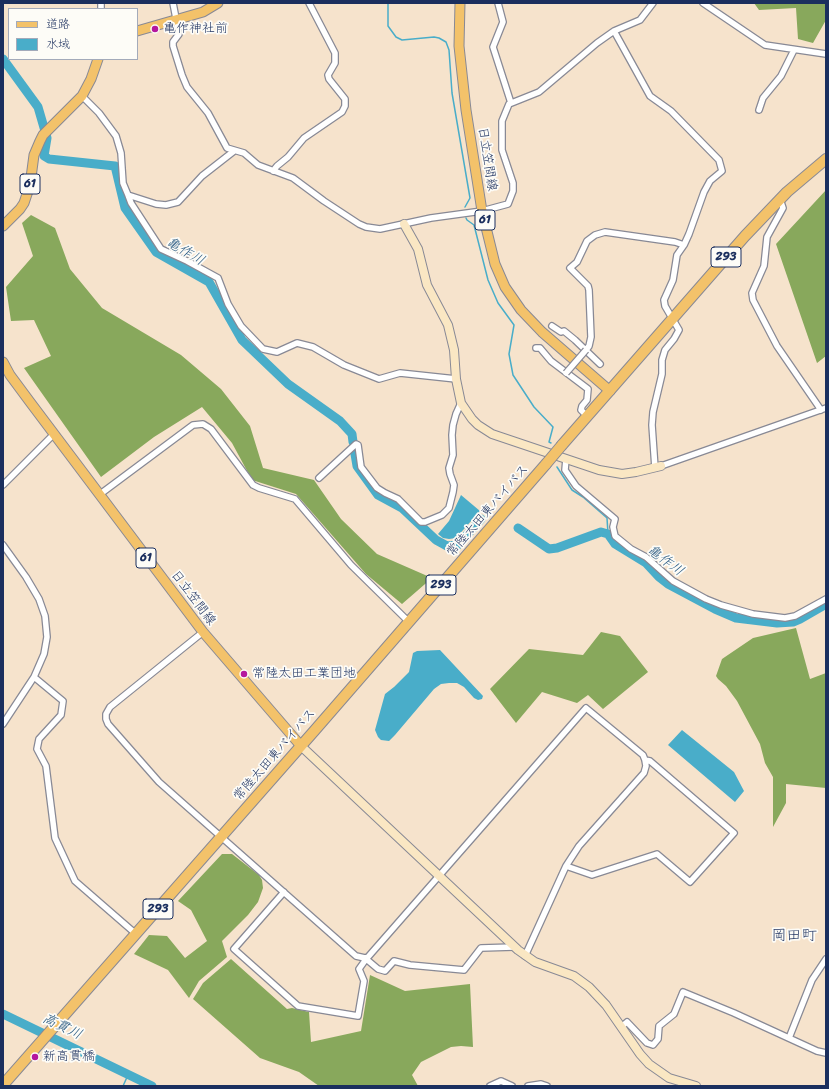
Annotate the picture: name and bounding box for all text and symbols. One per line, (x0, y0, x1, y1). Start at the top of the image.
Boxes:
legend (8, 8, 138, 60)
text: 道路 (46, 13, 70, 35)
place label: 亀作神社前 (163, 21, 228, 37)
marker: 亀作神社前 (150, 24, 160, 34)
text: 水域 (46, 33, 70, 55)
street label: 日立笠間線 (474, 126, 500, 192)
road number: 61 (20, 174, 40, 194)
road number: 61 (475, 210, 495, 230)
water label: 亀作川 (163, 234, 207, 270)
road number: 293 (711, 247, 741, 267)
street label: 常陸太田東バイパス (444, 462, 532, 560)
water label: 亀作川 (643, 542, 687, 580)
road number: 61 (136, 548, 156, 568)
street label: 日立笠間線 (167, 567, 219, 629)
road number: 293 (426, 575, 456, 595)
place label: 常陸太田工業団地 (252, 666, 356, 682)
marker: 常陸太田工業団地 (239, 669, 249, 679)
street label: 常陸太田東バイパス (231, 706, 319, 804)
road number: 293 (143, 899, 173, 919)
district label: 岡田町 (772, 927, 816, 945)
water label: 高貫川 (39, 1010, 85, 1044)
place label: 新高貫橋 (43, 1049, 95, 1065)
marker: 新高貫橋 (30, 1052, 40, 1062)

